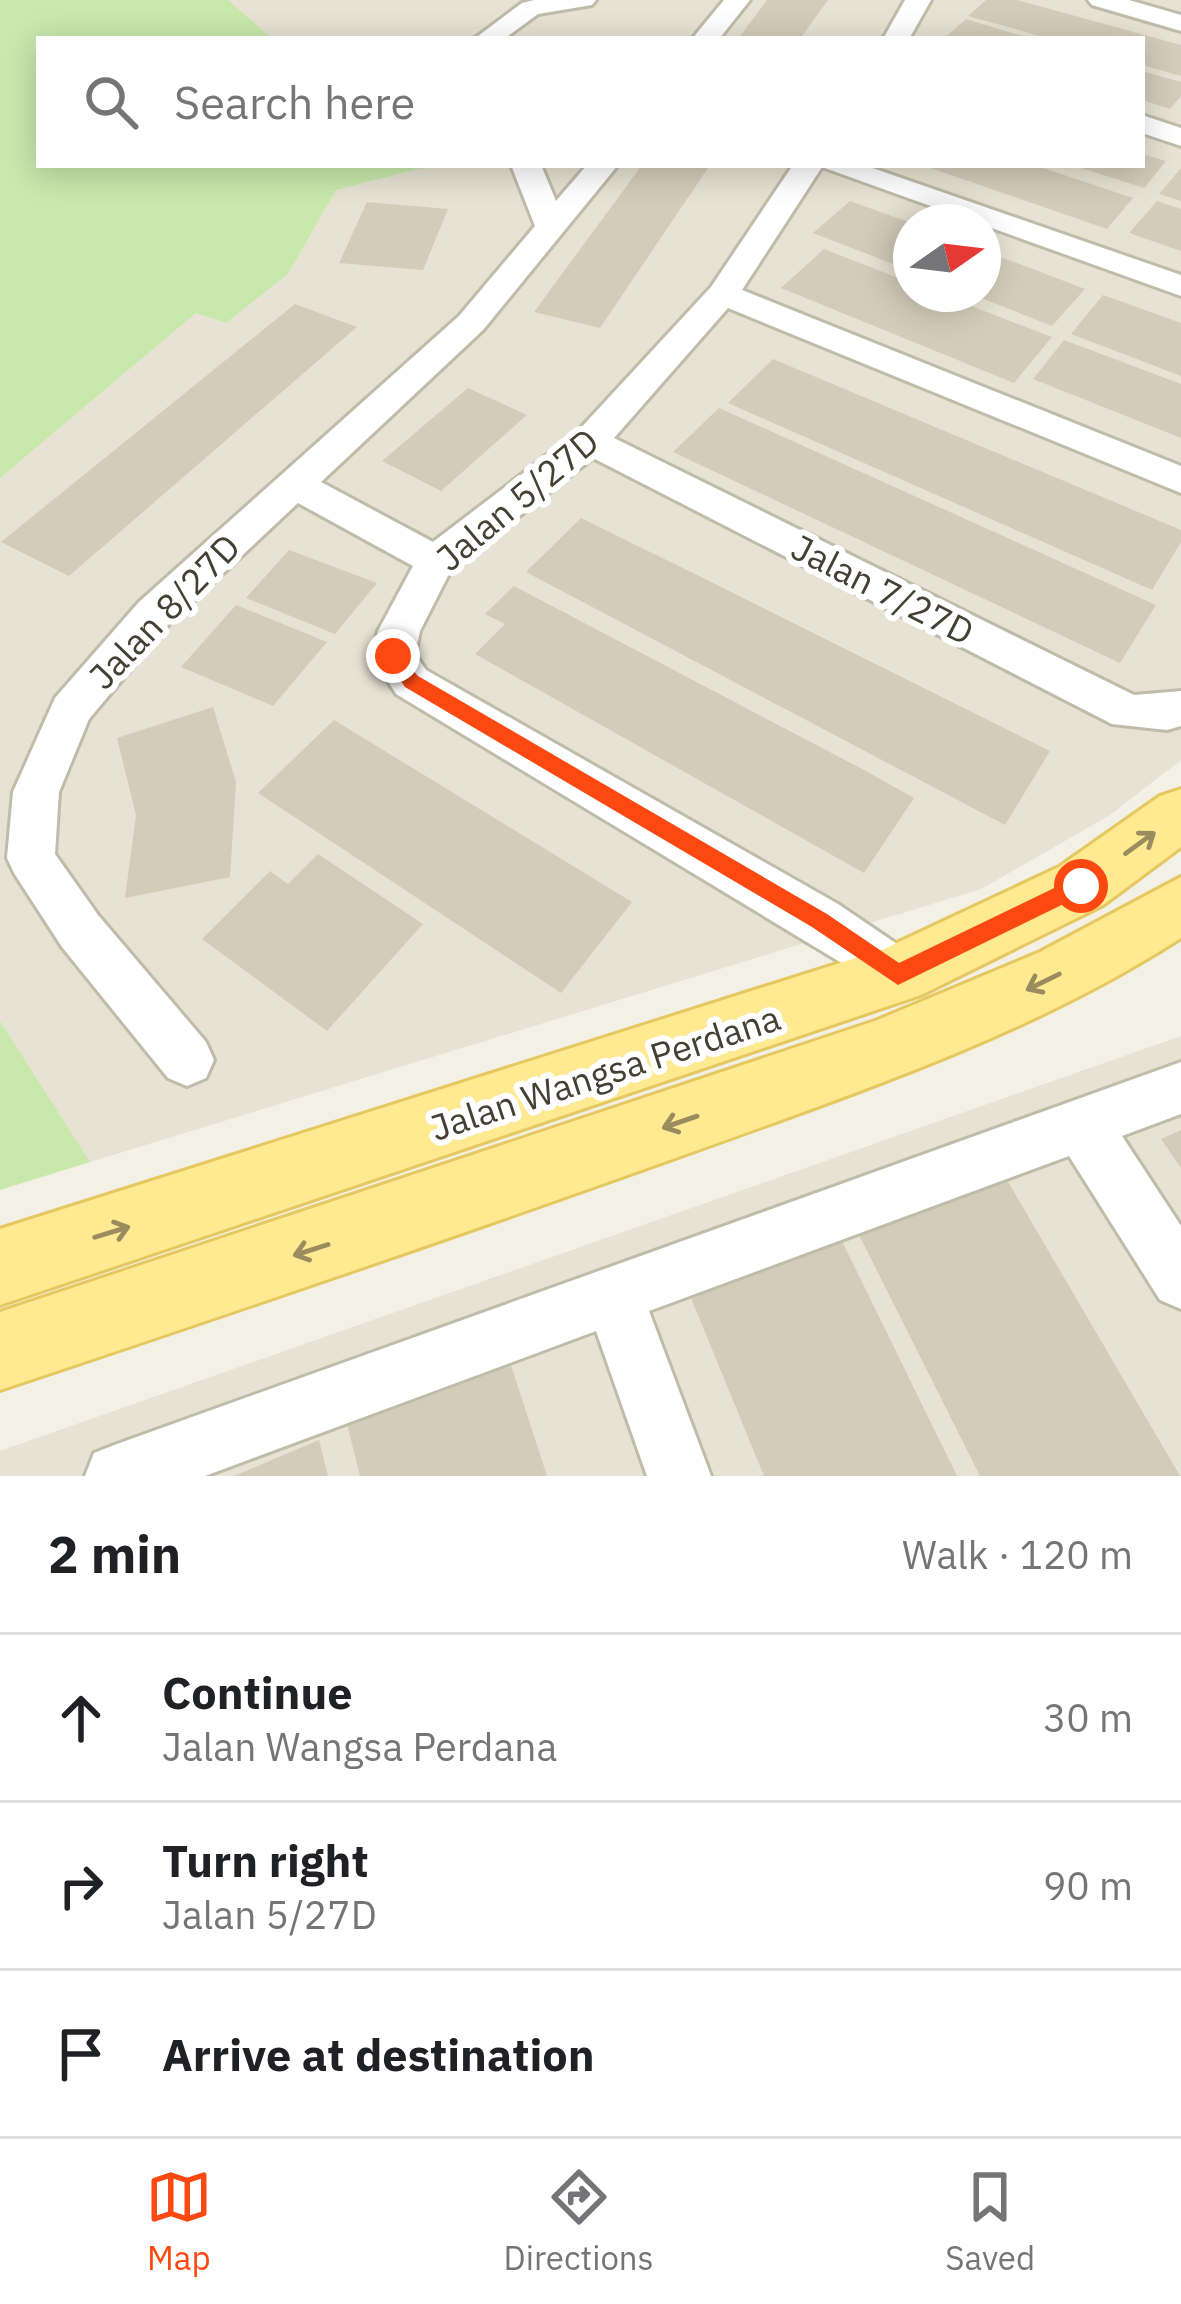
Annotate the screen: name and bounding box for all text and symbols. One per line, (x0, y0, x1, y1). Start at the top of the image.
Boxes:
search box (36, 36, 1145, 168)
icon: search (78, 69, 144, 135)
text: Search here (174, 73, 415, 131)
north arrow (893, 204, 1001, 312)
street label: Jalan 5/27D (426, 417, 608, 581)
street label: Jalan 8/27D (78, 523, 250, 699)
street label: Jalan 7/27D (784, 523, 982, 655)
route end (366, 629, 420, 683)
one-way arrow (1123, 831, 1156, 856)
route start (1054, 859, 1108, 913)
one-way arrow (1026, 972, 1062, 994)
street label: Jalan Wangsa Perdana (424, 993, 786, 1151)
one-way arrow (662, 1113, 699, 1134)
one-way arrow (92, 1220, 130, 1242)
one-way arrow (293, 1240, 331, 1262)
text: 2 min (48, 1521, 181, 1587)
text: Walk · 120 m (902, 1529, 1133, 1580)
text: Continue (162, 1663, 353, 1721)
icon: ahead (48, 1685, 114, 1751)
text: 30 m (1043, 1692, 1133, 1743)
text: Jalan Wangsa Perdana (162, 1721, 557, 1772)
text: Turn right (162, 1831, 369, 1889)
icon: right (48, 1853, 114, 1919)
text: 90 m (1043, 1860, 1133, 1911)
text: Jalan 5/27D (162, 1889, 377, 1940)
icon: arrive (48, 2021, 114, 2087)
text: Arrive at destination (162, 2025, 595, 2083)
tab: Map (146, 2164, 212, 2279)
tab: Directions (504, 2164, 654, 2279)
tab: Saved (945, 2164, 1035, 2279)

